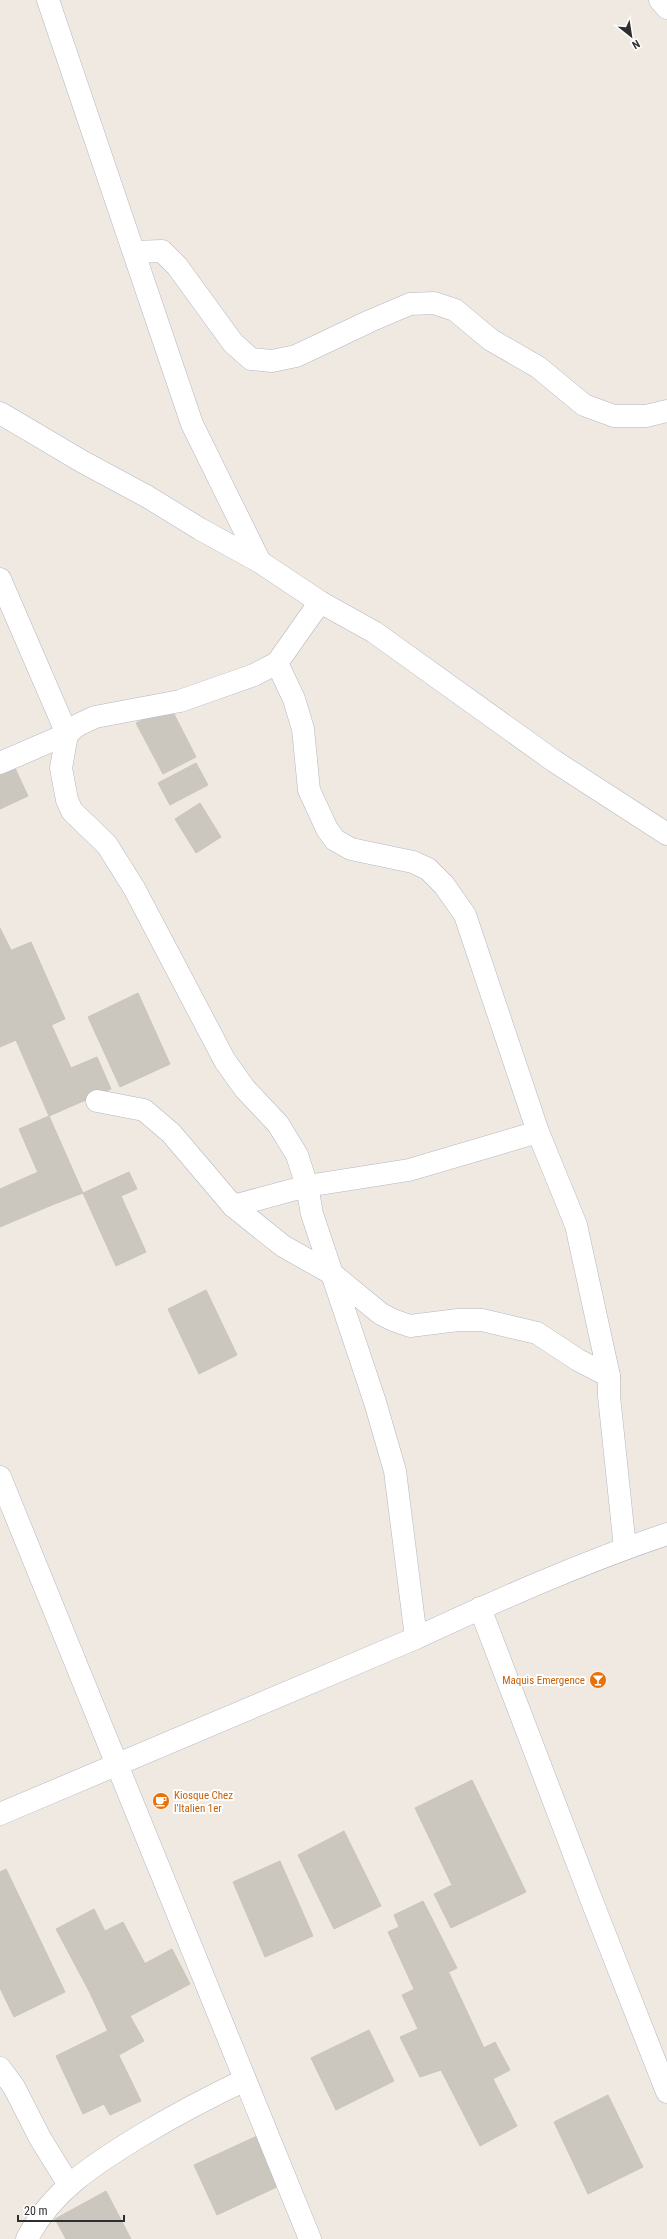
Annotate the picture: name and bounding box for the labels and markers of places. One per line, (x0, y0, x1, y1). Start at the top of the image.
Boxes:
bar icon: Maquis Emergence (588, 1670, 608, 1690)
place label: Maquis Emergence (502, 1674, 585, 1687)
place label: Kiosque Chez l'Italien 1er (174, 1789, 233, 1815)
cafe icon: Kiosque Chez l'Italien 1er (151, 1791, 171, 1811)

